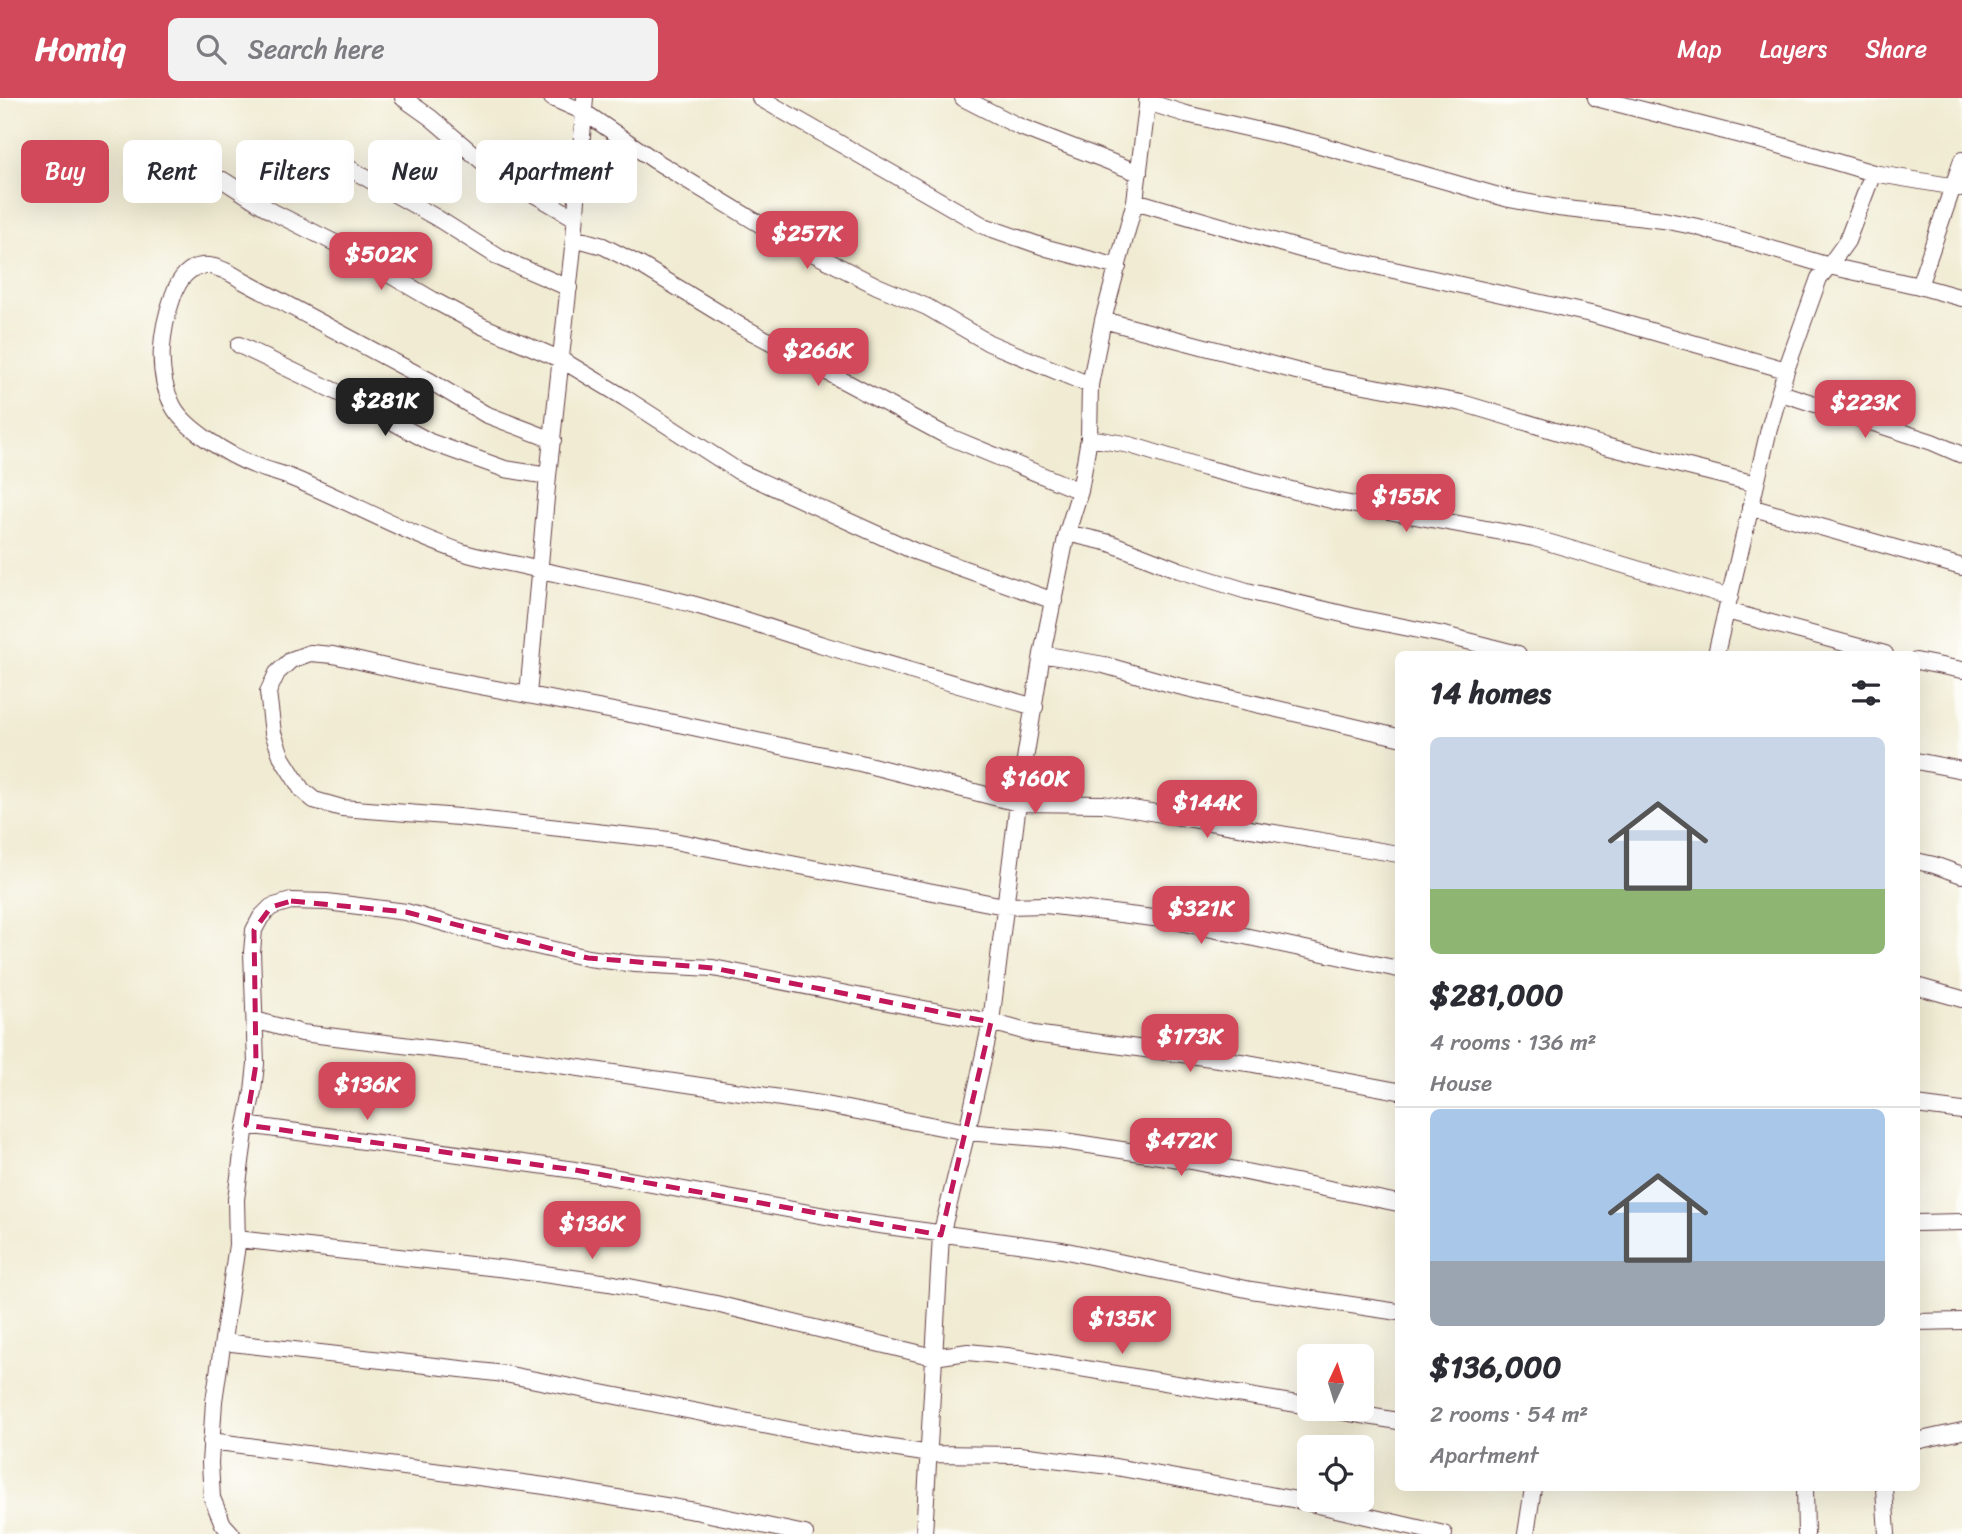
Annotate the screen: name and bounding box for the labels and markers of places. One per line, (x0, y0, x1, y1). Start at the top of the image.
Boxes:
pin: $257K (758, 212, 856, 271)
pin: $502K (332, 232, 430, 292)
pin: $266K (769, 328, 867, 388)
pin: $281K (336, 378, 434, 438)
pin: $223K (1816, 380, 1914, 440)
pin: $155K (1357, 474, 1455, 534)
pin: $160K (986, 756, 1084, 816)
pin: $144K (1158, 780, 1256, 840)
pin: $321K (1152, 886, 1250, 946)
pin: $173K (1141, 1014, 1239, 1074)
pin: $136K (318, 1062, 416, 1122)
pin: $472K (1132, 1118, 1230, 1178)
pin: $136K (543, 1202, 641, 1261)
pin: $135K (1073, 1296, 1171, 1356)

